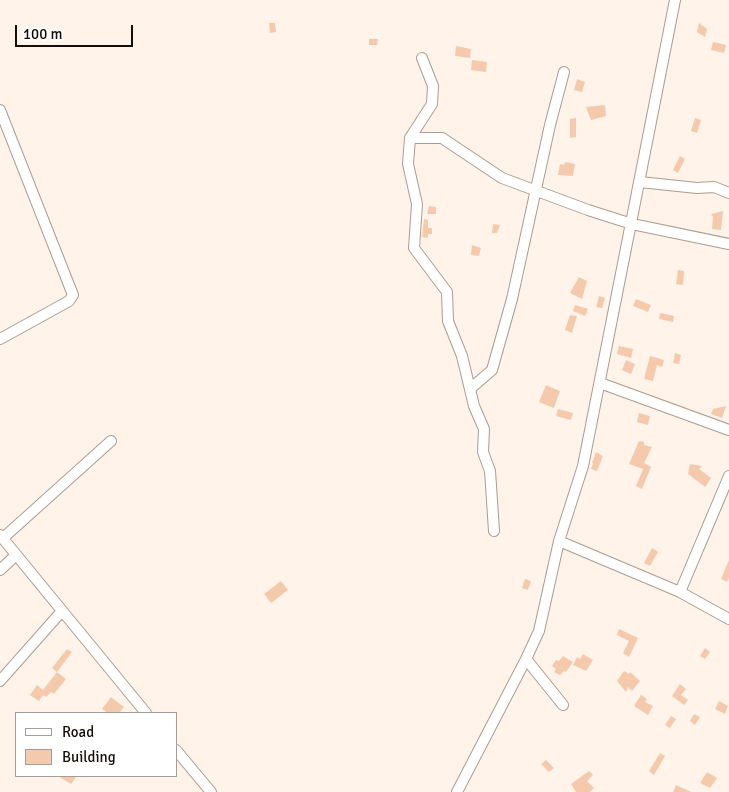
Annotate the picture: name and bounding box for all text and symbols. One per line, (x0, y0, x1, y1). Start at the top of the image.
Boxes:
scale bar (18, 15, 135, 47)
text: 100 m (23, 25, 63, 43)
legend (15, 712, 178, 777)
text: Road (62, 723, 94, 741)
text: Building (62, 748, 116, 766)

